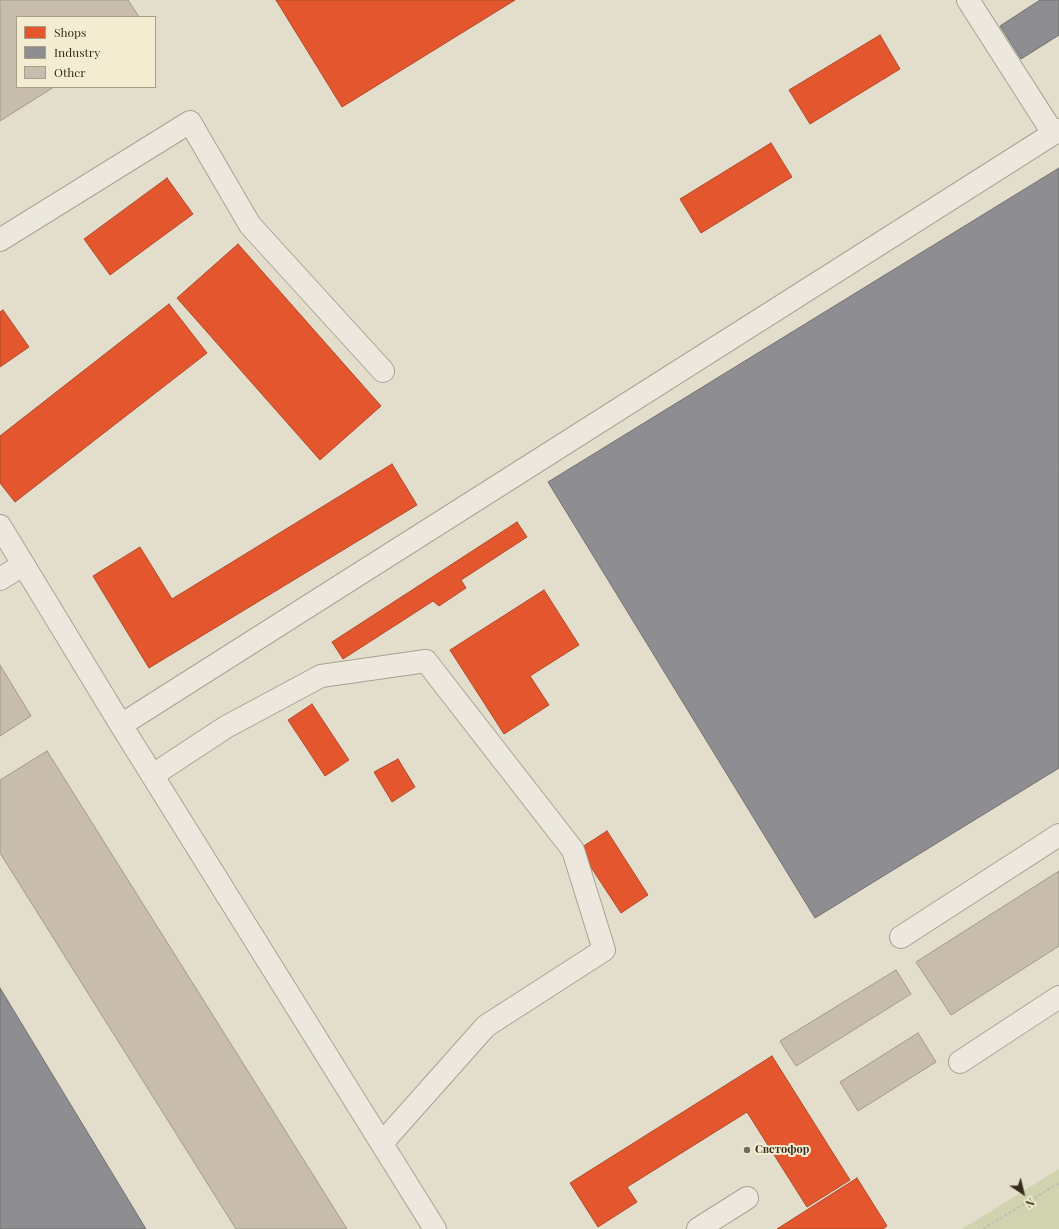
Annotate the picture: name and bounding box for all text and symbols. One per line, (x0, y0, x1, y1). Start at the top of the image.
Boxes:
legend (16, 16, 156, 88)
text: Shops (54, 24, 86, 40)
text: Industry (54, 44, 100, 60)
text: Other (54, 64, 86, 80)
place label: Светофор (755, 1143, 809, 1157)
marker: Светофор (742, 1145, 752, 1155)
north arrow (1003, 1173, 1043, 1213)
text: N (1023, 1195, 1038, 1212)

